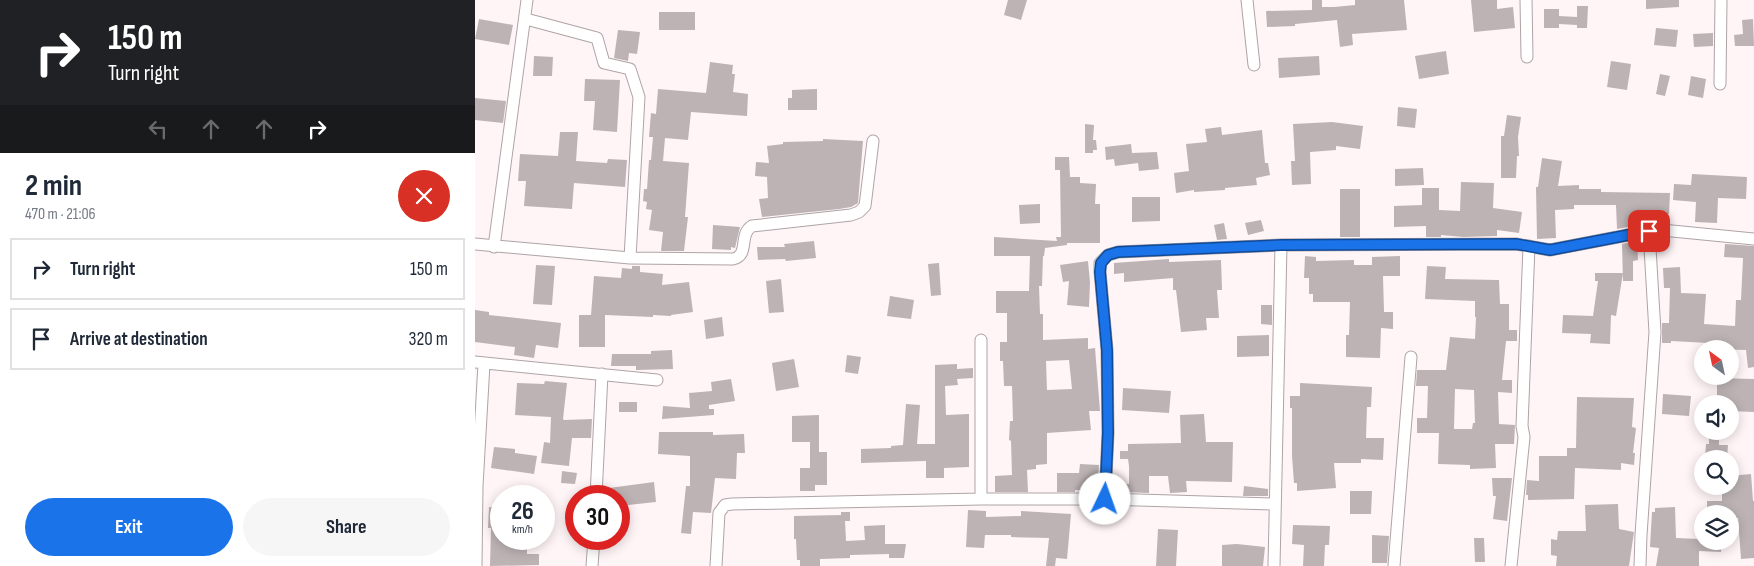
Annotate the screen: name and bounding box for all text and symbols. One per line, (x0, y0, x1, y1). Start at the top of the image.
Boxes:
text: 150 m (108, 17, 182, 60)
icon: right (25, 20, 90, 85)
text: Turn right (108, 60, 179, 87)
icon: left (144, 115, 172, 143)
icon: ahead (197, 115, 225, 143)
icon: ahead (250, 115, 278, 143)
icon: right (303, 115, 331, 143)
text: 2 min (25, 168, 82, 204)
button: close (398, 170, 450, 222)
text: 470 m · 21:06 (25, 205, 96, 224)
pin (1628, 210, 1670, 252)
icon: arrive (1635, 217, 1663, 245)
icon: right (27, 255, 55, 283)
text: Turn right (70, 258, 135, 281)
text: 150 m (410, 258, 448, 281)
icon: arrive (27, 325, 55, 353)
text: Arrive at destination (70, 328, 208, 351)
text: 320 m (408, 328, 448, 351)
north arrow (1694, 340, 1739, 385)
map controls (1694, 340, 1739, 550)
button: sound (1694, 395, 1739, 440)
button: search (1694, 450, 1739, 495)
position arrow (1078, 472, 1130, 524)
speed limit sign: 30 (565, 485, 630, 550)
text: 26 (511, 496, 534, 527)
button: Exit (25, 498, 233, 556)
button: Share (243, 498, 450, 556)
button: layers (1694, 505, 1739, 550)
text: km/h (512, 522, 533, 537)

